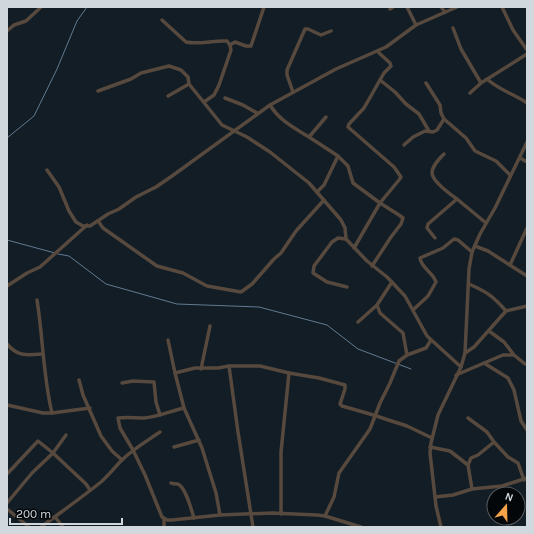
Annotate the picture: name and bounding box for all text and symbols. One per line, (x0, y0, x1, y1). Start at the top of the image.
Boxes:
north arrow (486, 486, 526, 526)
text: N (503, 490, 515, 505)
scale bar (10, 500, 122, 526)
text: 200 m (16, 507, 51, 521)

